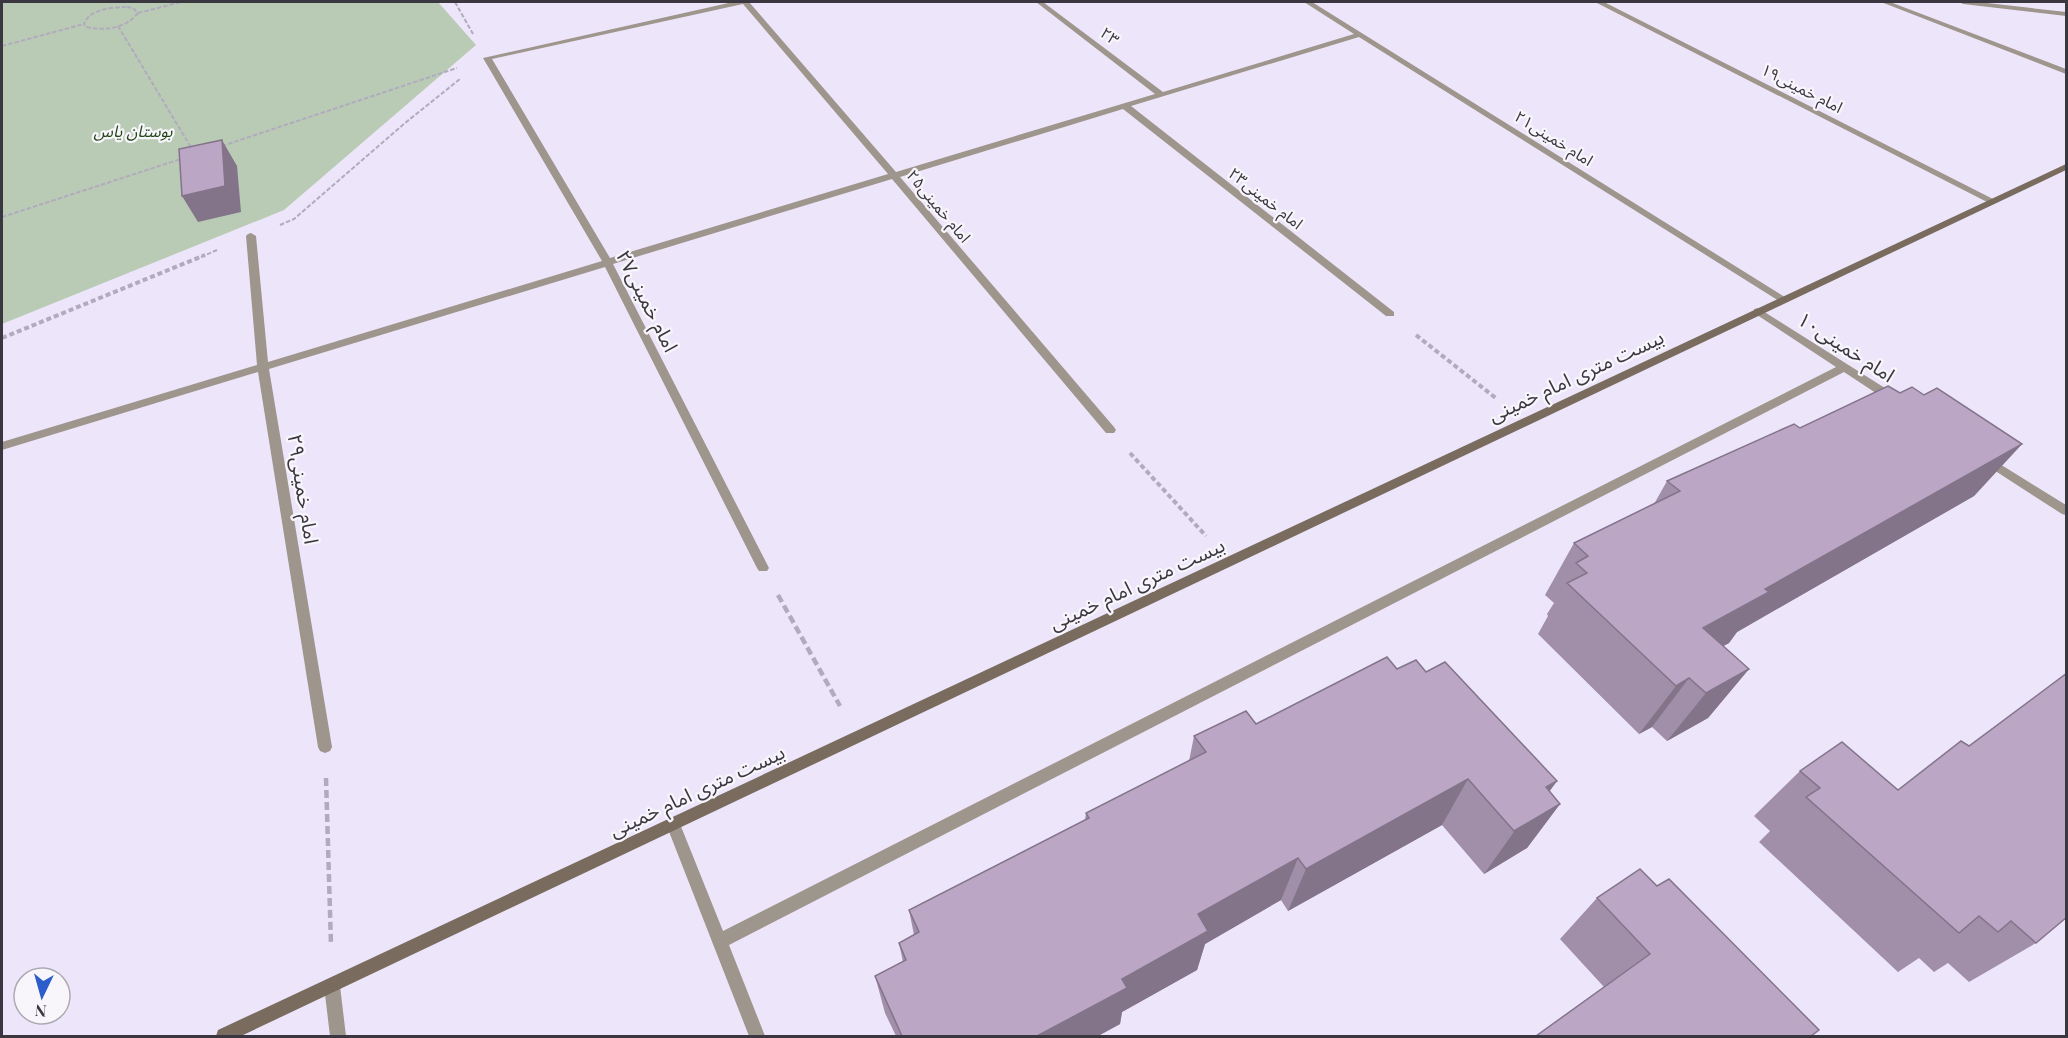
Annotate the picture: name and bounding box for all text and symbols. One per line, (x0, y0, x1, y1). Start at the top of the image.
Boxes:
street label: ۲۳ (1097, 22, 1124, 49)
street label: امام خمینی۱۹ (1757, 58, 1847, 120)
street label: امام خمینی۲۱ (1509, 105, 1597, 173)
park label: بوستان یاس (94, 120, 173, 141)
street label: امام خمینی۲۳ (1223, 162, 1308, 236)
street label: امام خمینی۲۵ (900, 165, 976, 248)
street label: امام خمینی۲۷ (608, 245, 686, 357)
street label: امام خمینی۱۰ (1791, 304, 1901, 390)
street label: بیست متری امام خمینی (1483, 322, 1669, 430)
street label: امام خمینی۲۹ (280, 432, 326, 546)
street label: بیست متری امام خمینی (1044, 530, 1230, 638)
street label: بیست متری امام خمینی (604, 737, 790, 845)
north arrow (12, 966, 72, 1026)
text: N (34, 1000, 47, 1022)

